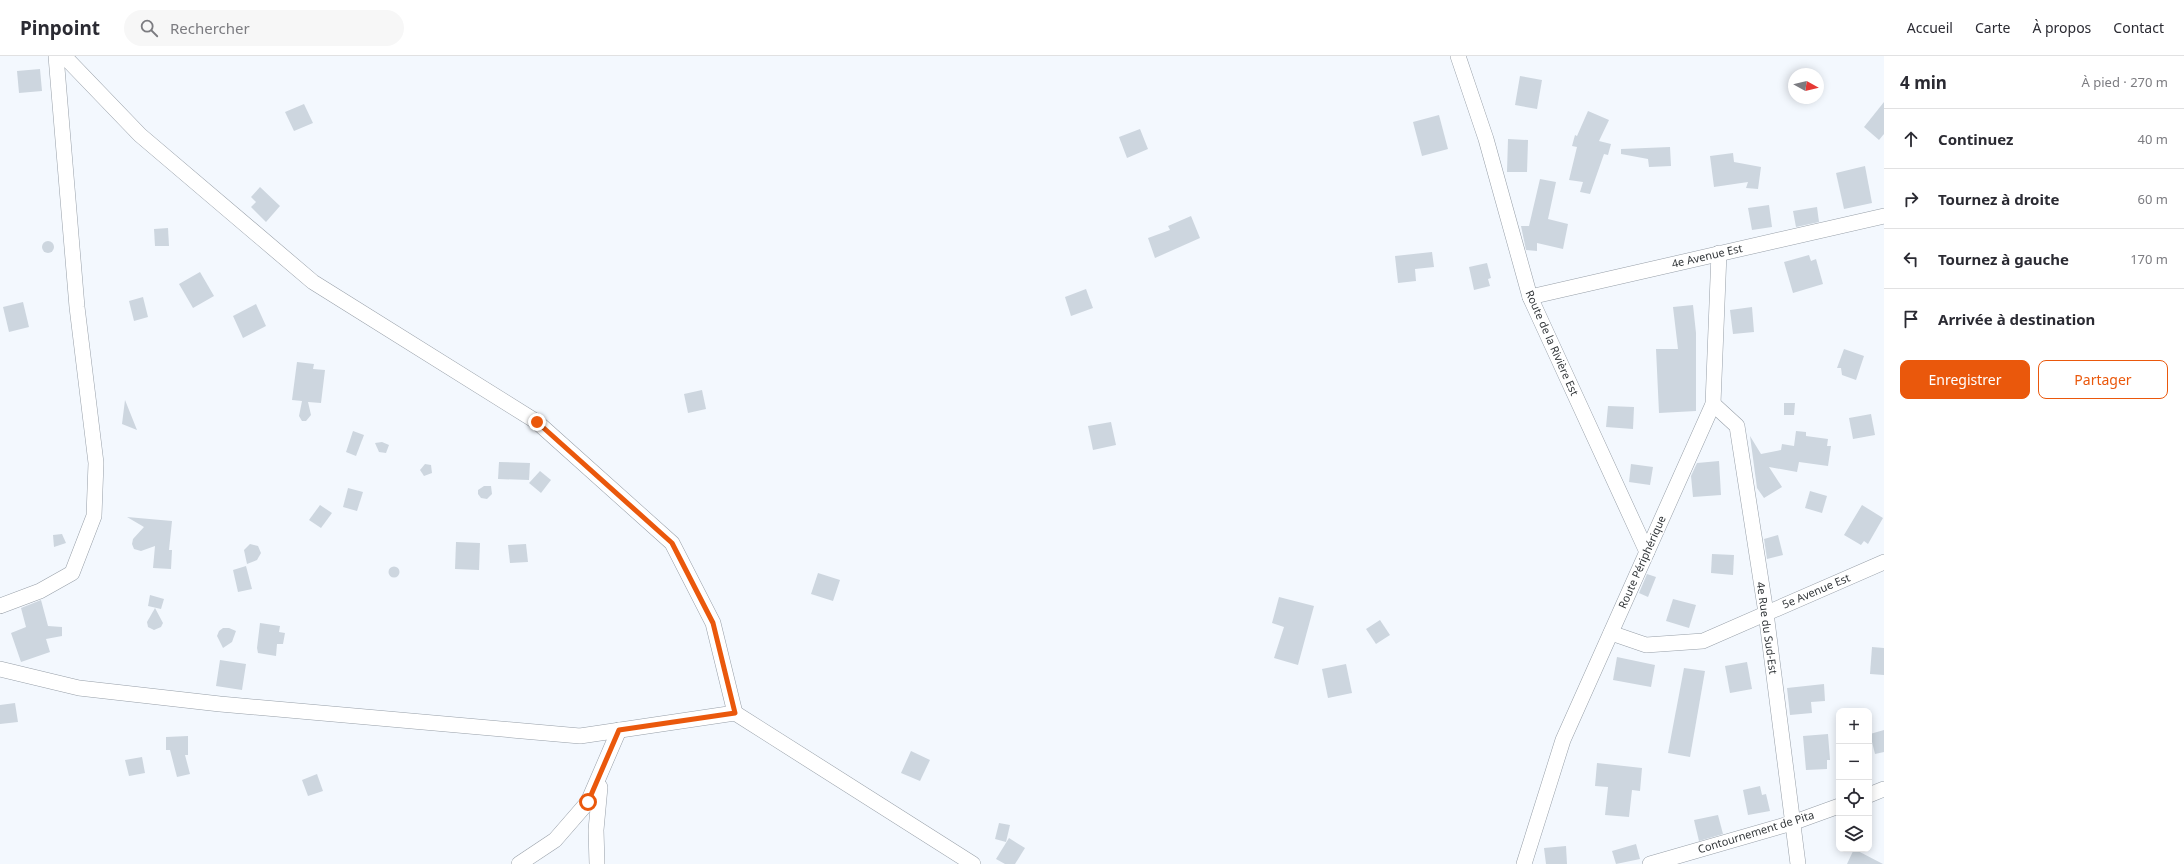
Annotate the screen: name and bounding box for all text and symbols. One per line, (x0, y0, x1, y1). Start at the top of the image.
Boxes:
search box (124, 10, 404, 46)
text: Pinpoint (20, 15, 100, 41)
icon: search (138, 17, 160, 39)
text: Rechercher (170, 18, 250, 38)
text: Accueil (1907, 18, 1953, 37)
text: Carte (1975, 18, 2010, 37)
text: À propos (2032, 18, 2091, 37)
text: Contact (2113, 18, 2164, 37)
north arrow (1788, 68, 1824, 104)
text: 4 min (1900, 71, 1947, 94)
text: À pied · 270 m (2082, 73, 2168, 91)
icon: ahead (1900, 128, 1922, 150)
text: Continuez (1938, 129, 2013, 149)
text: 40 m (2138, 130, 2168, 148)
icon: right (1900, 188, 1922, 210)
text: Tournez à droite (1938, 189, 2059, 209)
text: 60 m (2138, 190, 2168, 208)
street label: 4e Avenue Est (1670, 240, 1744, 271)
icon: left (1900, 248, 1922, 270)
text: Tournez à gauche (1938, 249, 2069, 269)
text: 170 m (2130, 250, 2168, 268)
street label: Route de la Rivière Est (1522, 288, 1583, 398)
icon: arrive (1900, 308, 1922, 330)
text: Arrivée à destination (1938, 309, 2095, 329)
button: Enregistrer (1900, 360, 2030, 399)
button: Partager (2038, 360, 2168, 399)
route end (528, 413, 546, 431)
street label: Route Périphérique (1614, 513, 1669, 611)
street label: 5e Avenue Est (1780, 570, 1852, 612)
street label: 4e Rue du Sud-Est (1754, 581, 1781, 675)
map controls (1836, 708, 1872, 852)
button: + (1836, 708, 1872, 744)
button: − (1836, 744, 1872, 780)
button: locate (1836, 780, 1872, 816)
route start (579, 793, 597, 811)
street label: Contournement de Pita (1696, 807, 1816, 856)
button: layers (1836, 816, 1872, 852)

